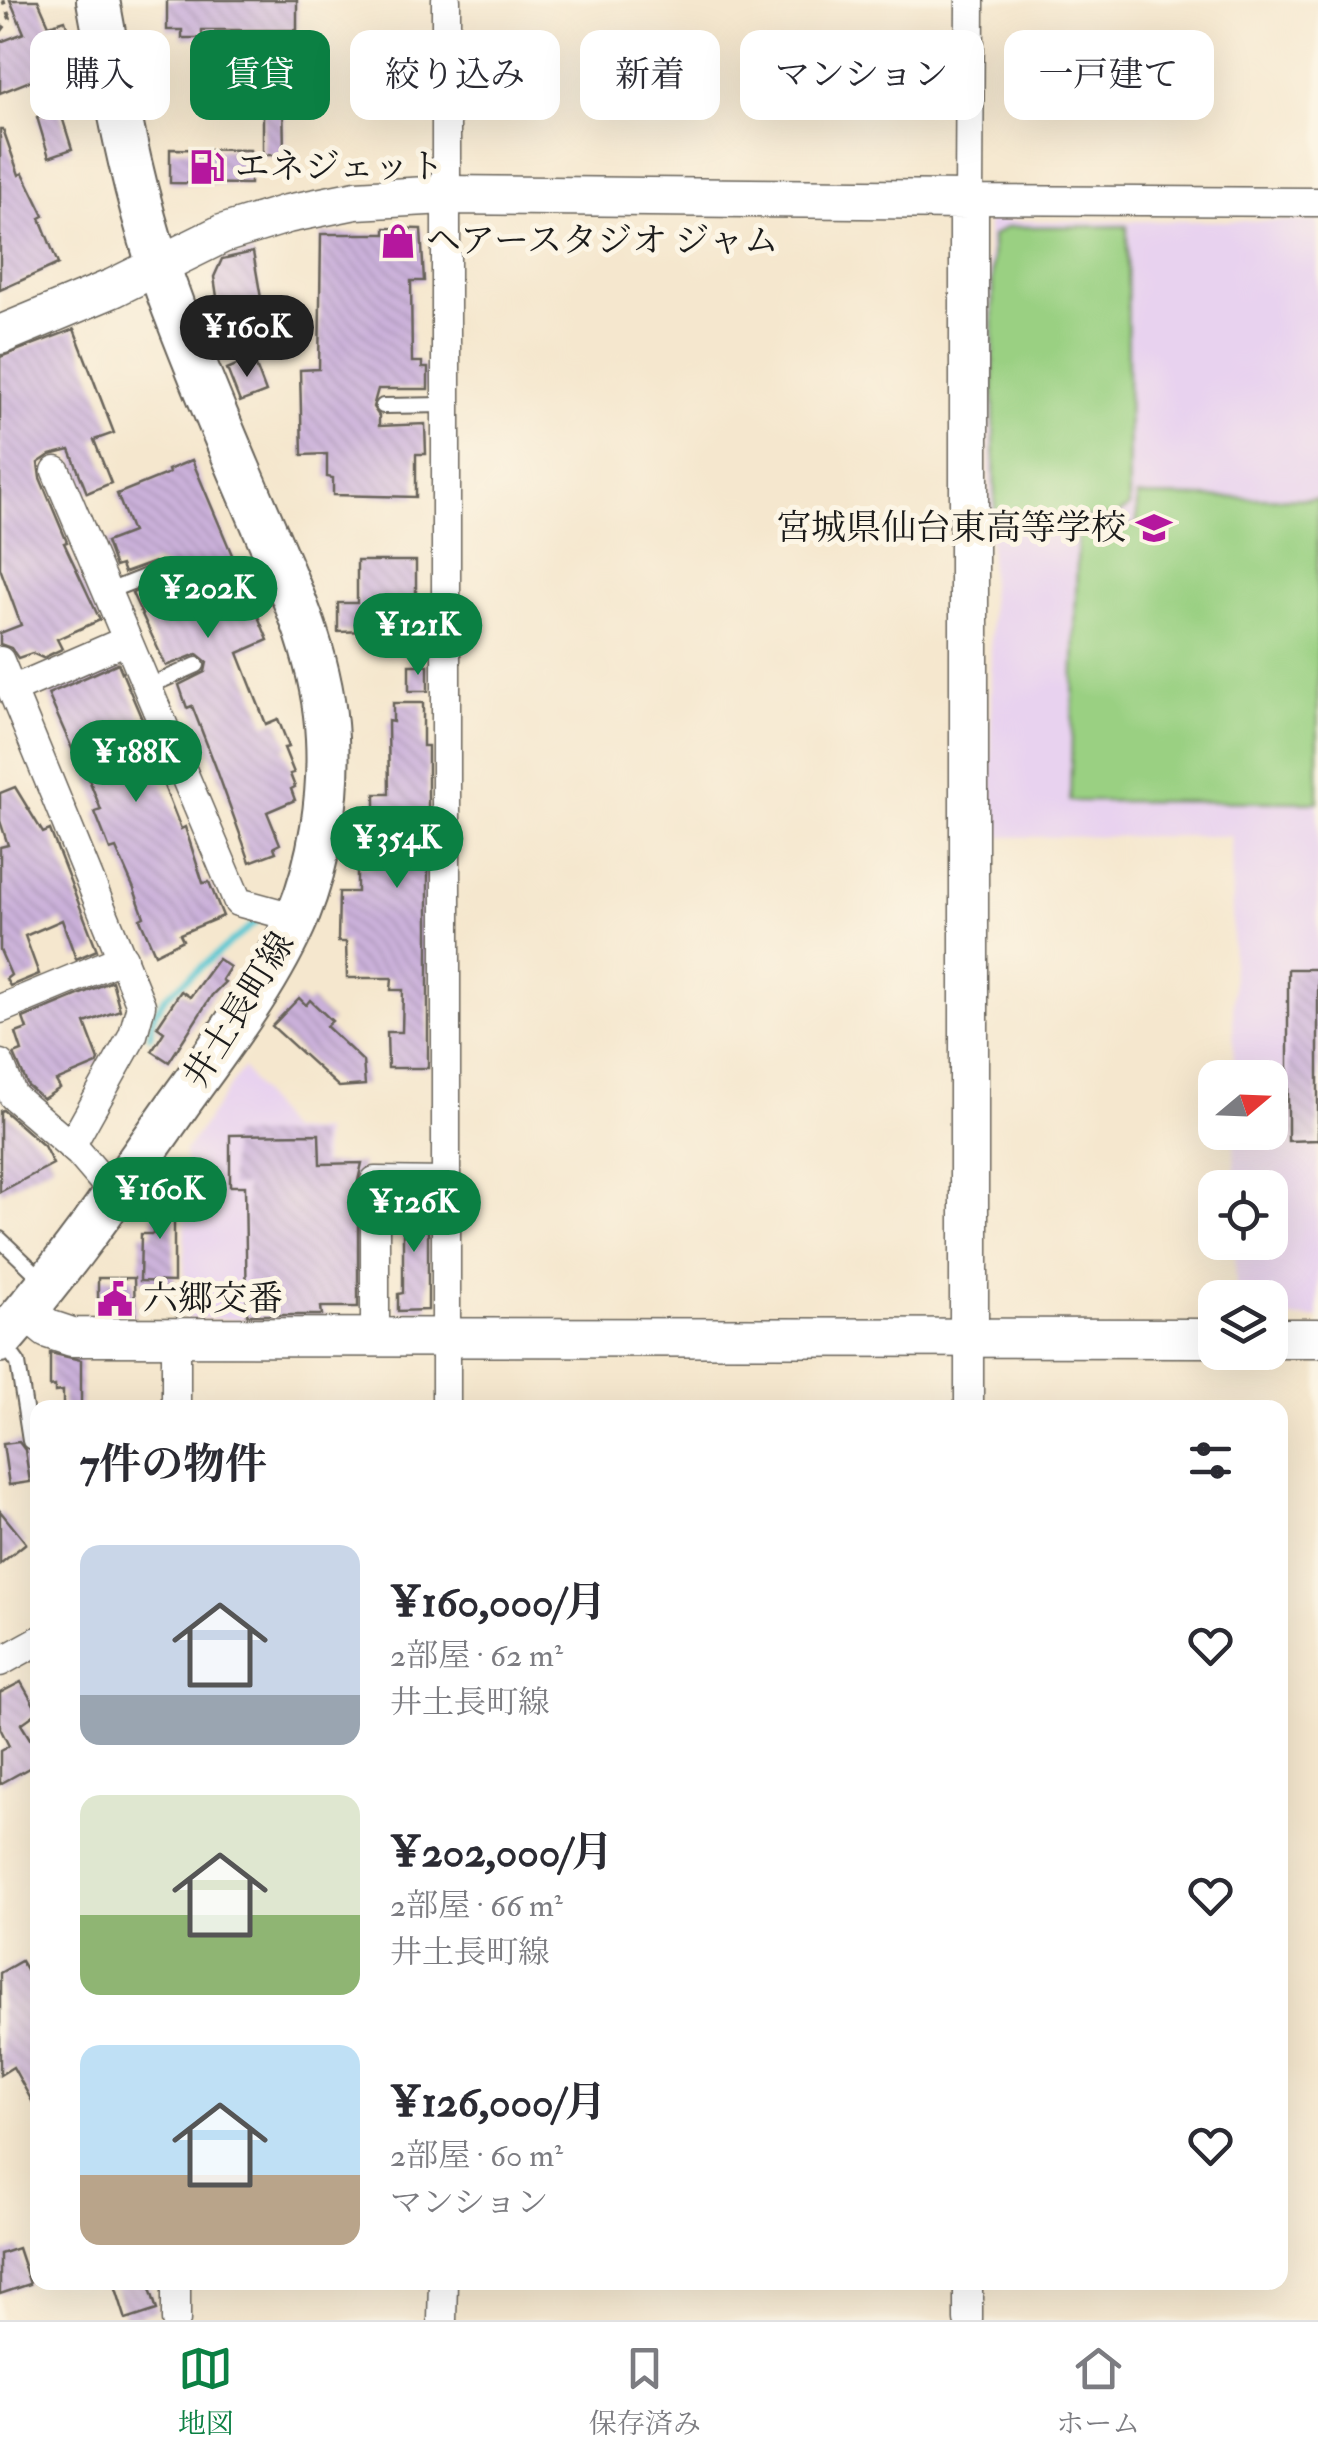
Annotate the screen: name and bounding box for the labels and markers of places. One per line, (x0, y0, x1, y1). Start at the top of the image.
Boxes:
place label: エネジェット (235, 145, 444, 189)
fuel station icon: エネジェット (188, 148, 226, 186)
place label: ヘアースタジオ ジャム (426, 219, 779, 263)
shop icon: ヘアースタジオ ジャム (379, 222, 417, 260)
pin: ¥160K (177, 295, 317, 380)
place label: 宮城県仙台東高等学校 (776, 506, 1126, 550)
school or university icon: 宮城県仙台東高等学校 (1135, 509, 1173, 547)
pin: ¥202K (138, 556, 278, 641)
pin: ¥121K (348, 593, 488, 678)
pin: ¥188K (66, 720, 206, 805)
pin: ¥354K (327, 806, 467, 891)
pin: ¥160K (90, 1157, 230, 1242)
pin: ¥126K (344, 1170, 484, 1255)
place label: 六郷交番 (143, 1277, 283, 1321)
public building icon: 六郷交番 (96, 1280, 134, 1318)

